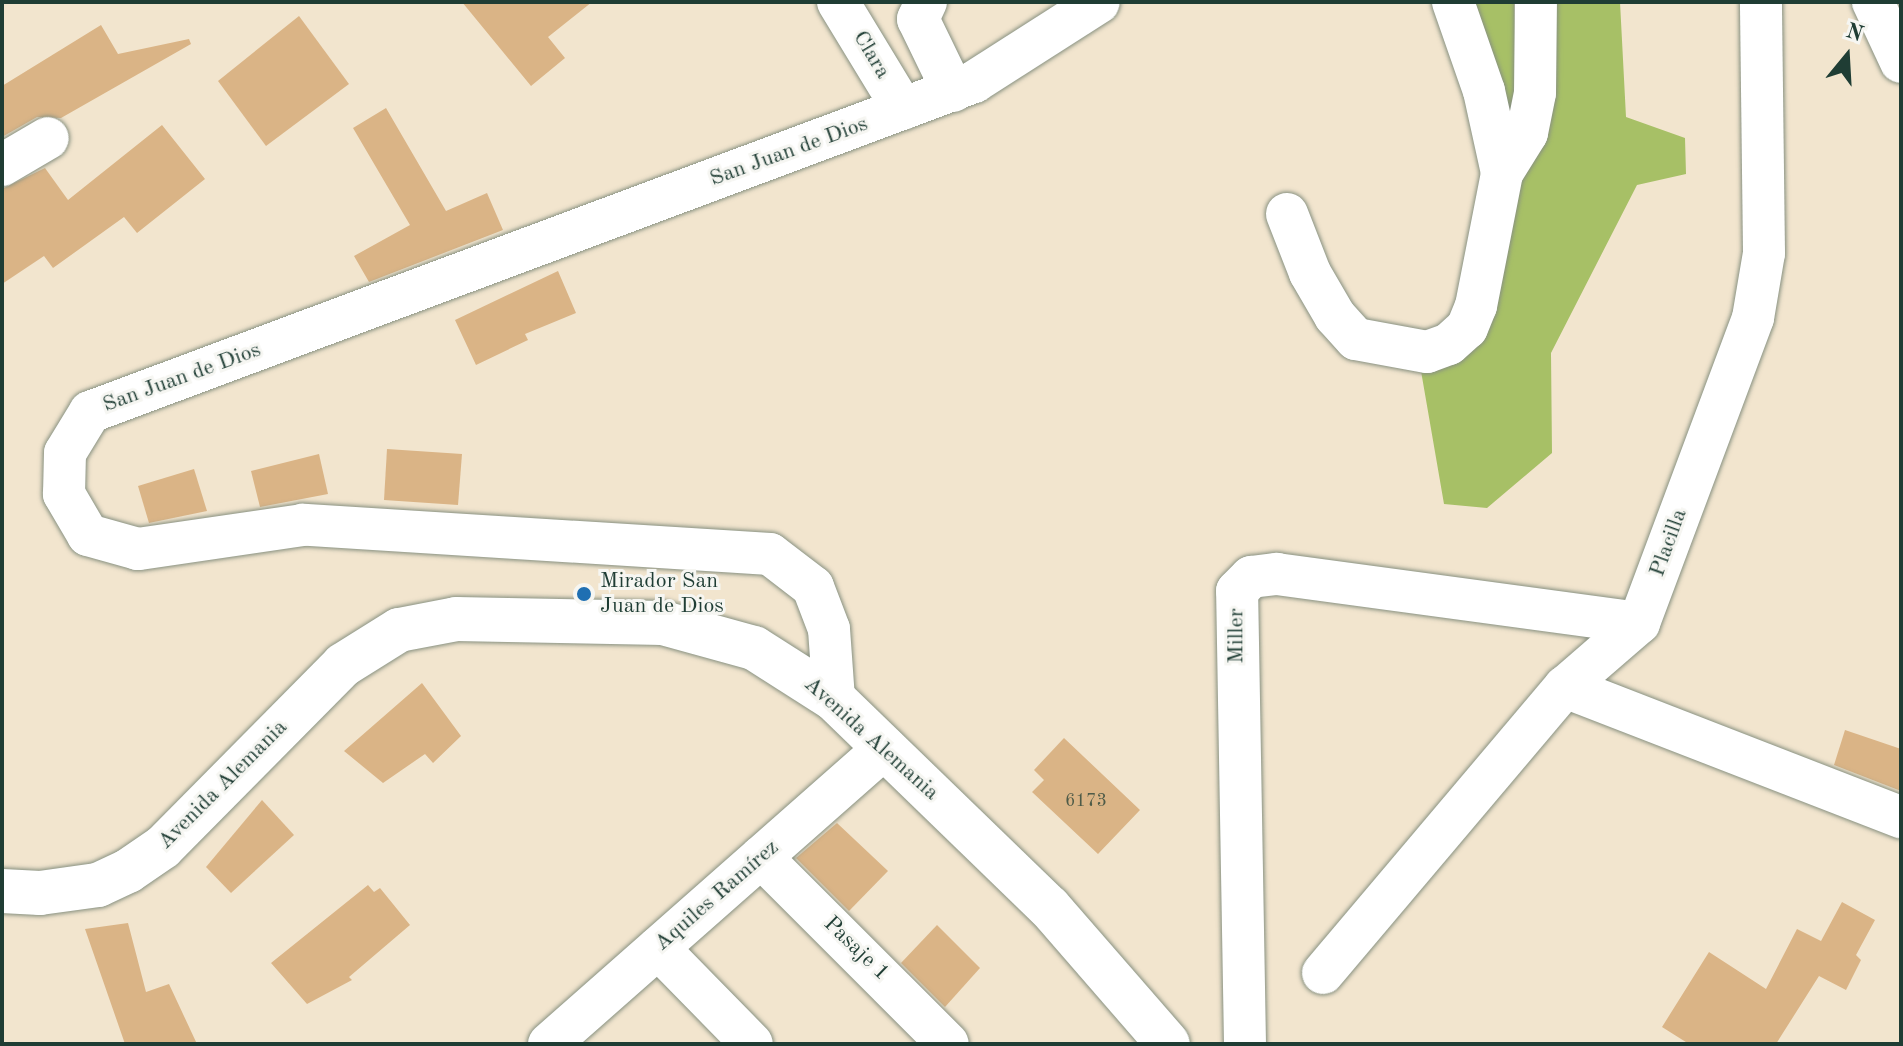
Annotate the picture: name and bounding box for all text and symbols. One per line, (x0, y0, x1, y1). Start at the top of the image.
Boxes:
north arrow (1807, 16, 1887, 96)
text: N (1843, 20, 1866, 46)
street label: Clara (846, 26, 896, 84)
street label: San Juan de Dios (706, 111, 872, 193)
street label: San Juan de Dios (99, 337, 265, 419)
street label: Placilla (1645, 506, 1693, 580)
place label: Mirador San Juan de Dios (600, 568, 724, 620)
marker: Mirador San Juan de Dios (575, 585, 593, 603)
street label: Miller (1224, 608, 1250, 664)
street label: Avenida Alemania (798, 672, 944, 806)
street label: Avenida Alemania (153, 715, 293, 855)
house number: 6173 (1065, 790, 1107, 812)
street label: Aquiles Ramírez (649, 835, 785, 957)
street label: Pasaje 1 (818, 911, 894, 987)

